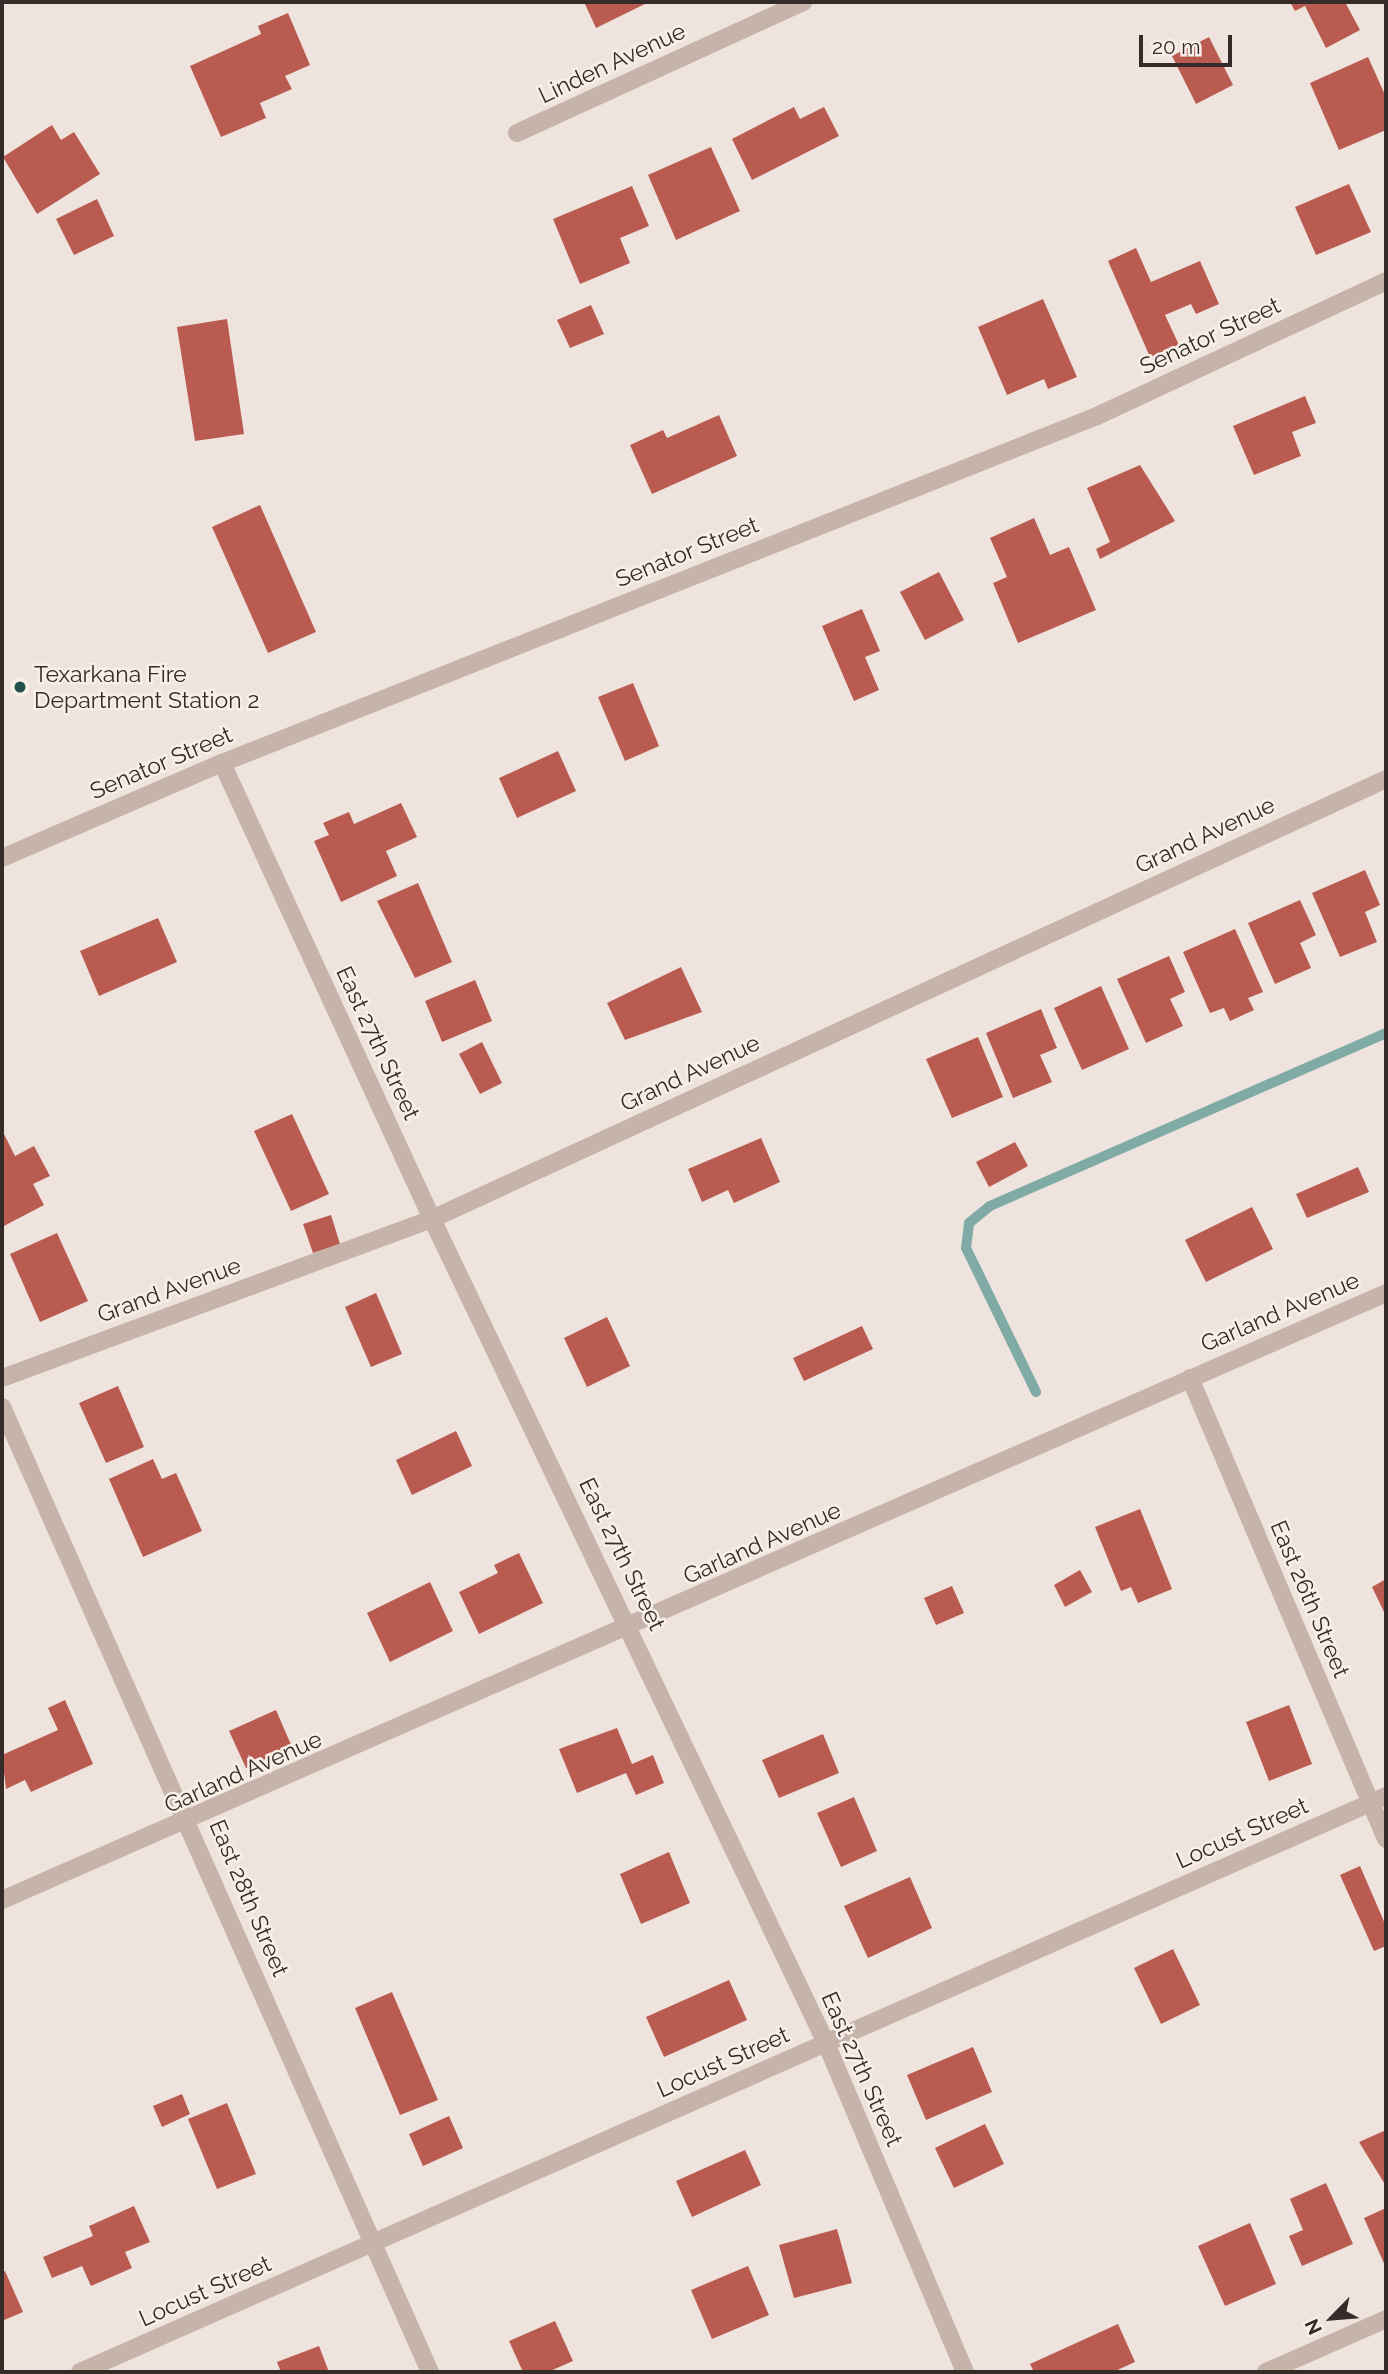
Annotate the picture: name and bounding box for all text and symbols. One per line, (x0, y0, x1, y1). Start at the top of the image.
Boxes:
street label: Linden Avenue (534, 17, 690, 109)
scale bar (1143, 21, 1236, 65)
text: 20 m (1152, 34, 1200, 59)
street label: Senator Street (1135, 291, 1285, 381)
street label: Senator Street (611, 511, 763, 593)
place label: Texarkana Fire Department Station 2 (34, 660, 260, 714)
marker: Texarkana Fire Department Station 2 (12, 679, 28, 695)
street label: Senator Street (86, 721, 236, 805)
street label: Grand Avenue (1131, 791, 1279, 879)
street label: East 27th Street (330, 962, 426, 1124)
street label: Grand Avenue (616, 1029, 764, 1117)
street label: Grand Avenue (93, 1251, 245, 1329)
street label: Garland Avenue (1196, 1266, 1364, 1358)
street label: East 27th Street (573, 1473, 671, 1635)
street label: Garland Avenue (679, 1496, 845, 1590)
street label: East 26th Street (1265, 1516, 1355, 1682)
street label: Garland Avenue (160, 1725, 326, 1819)
street label: Locust Street (1172, 1792, 1312, 1874)
street label: East 28th Street (204, 1816, 294, 1980)
street label: East 27th Street (816, 1987, 908, 2151)
street label: Locust Street (653, 2021, 793, 2103)
street label: Locust Street (135, 2250, 275, 2332)
north arrow (1297, 2283, 1367, 2353)
text: N (1300, 2316, 1326, 2338)

